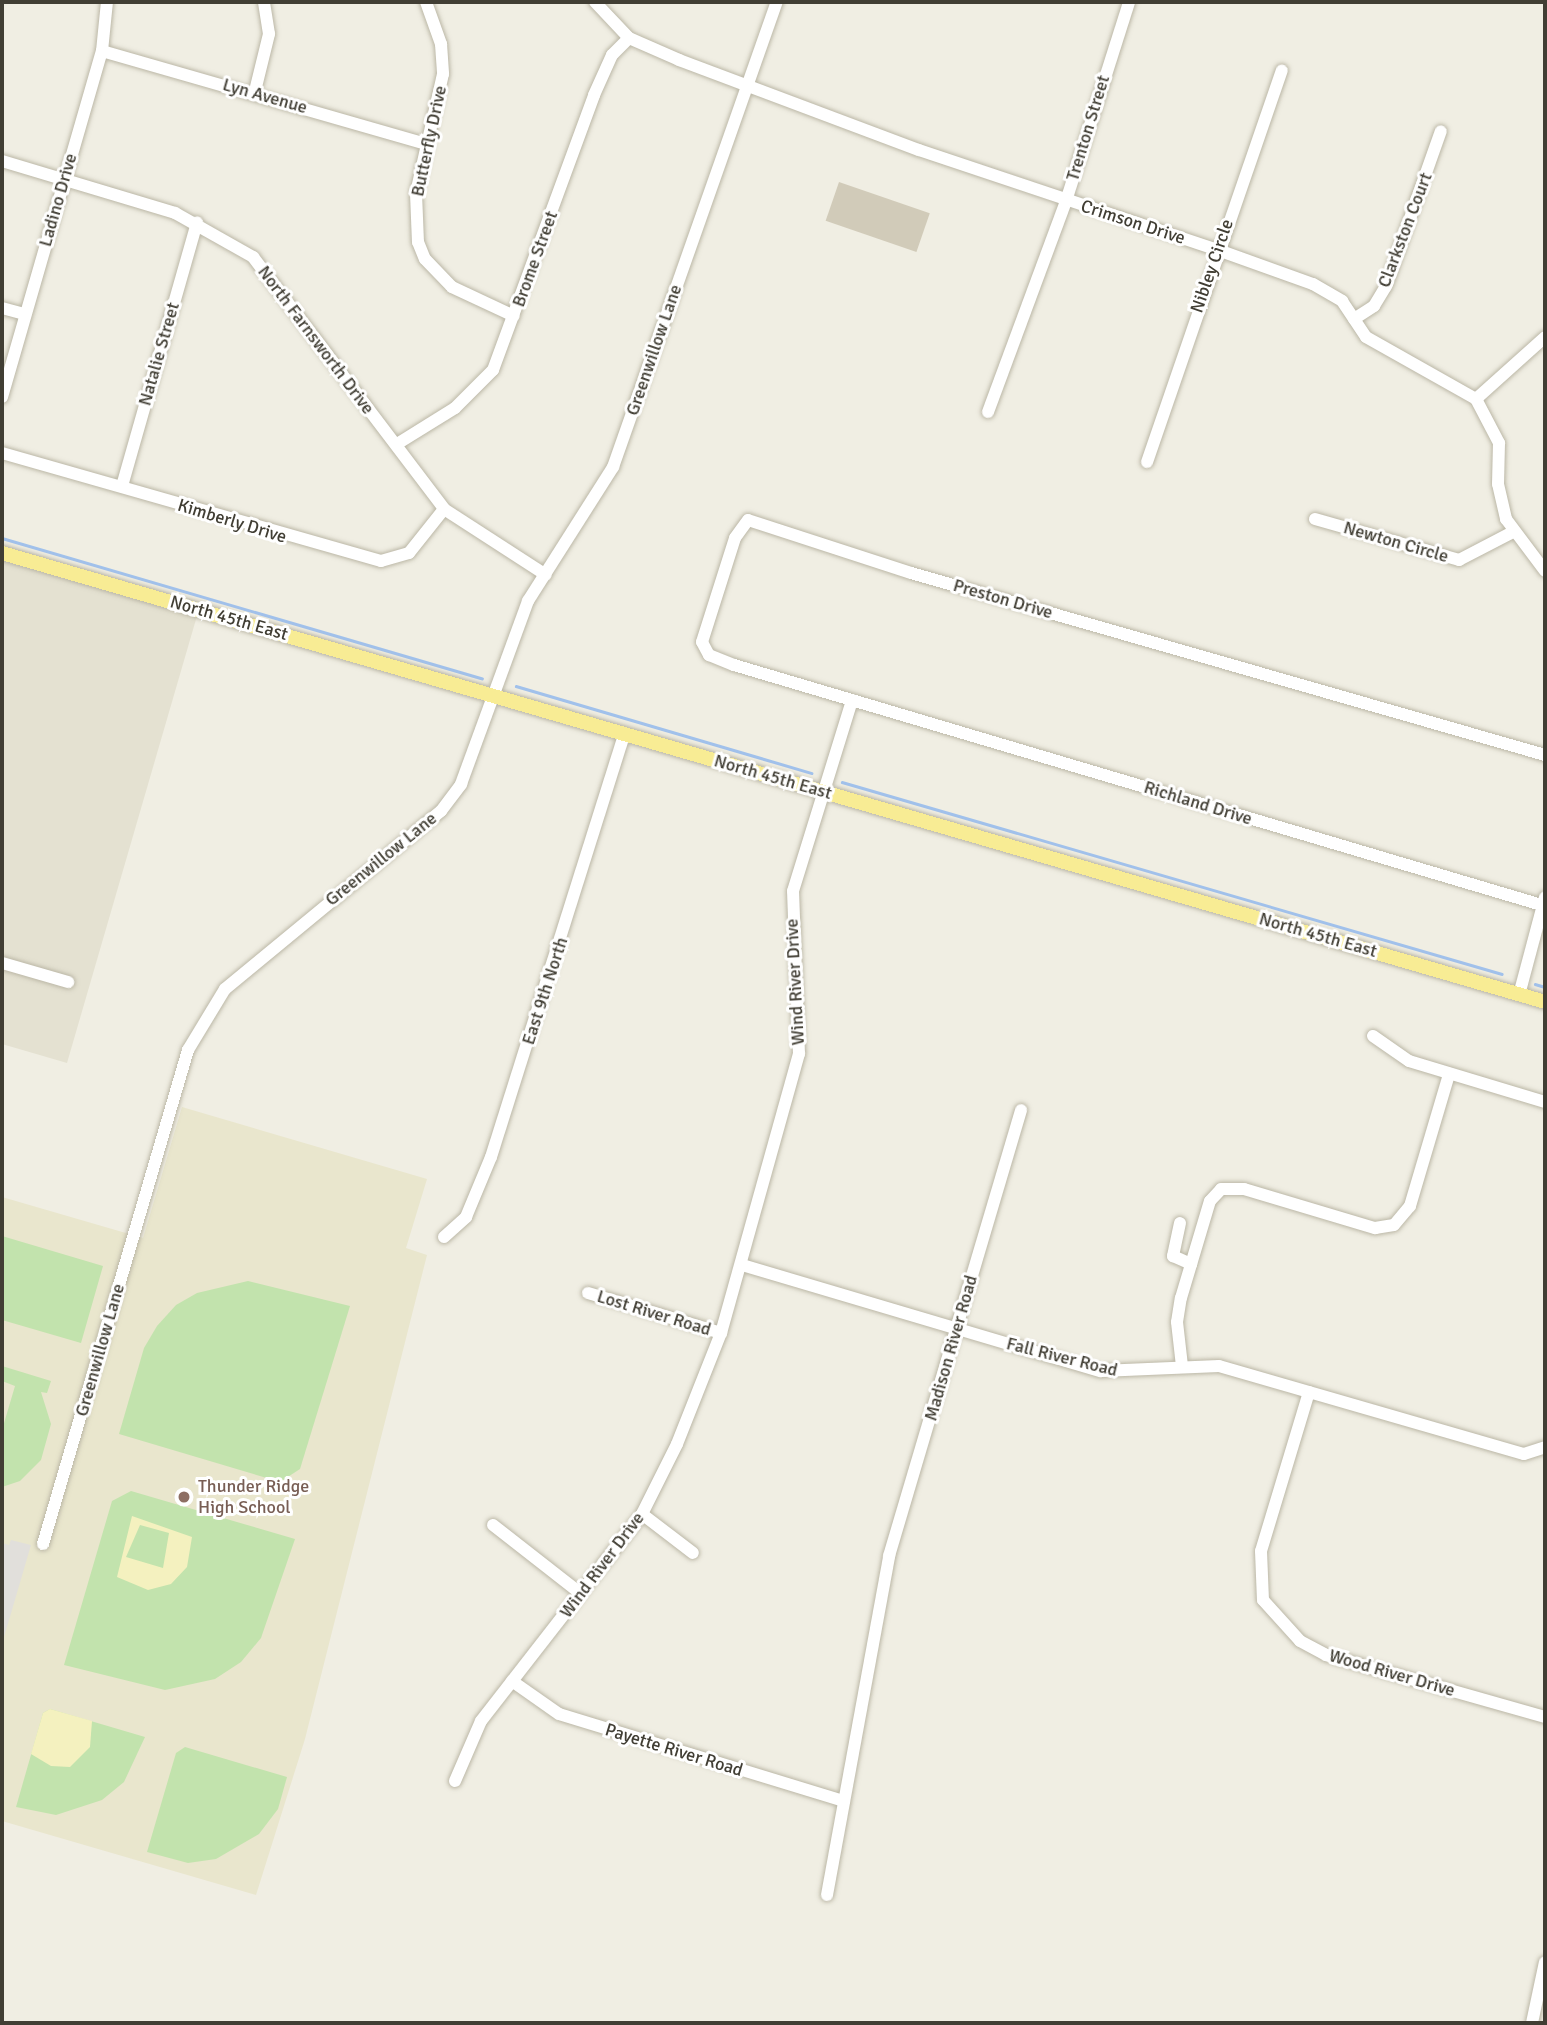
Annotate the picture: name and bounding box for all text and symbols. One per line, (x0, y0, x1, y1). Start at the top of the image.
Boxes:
street label: Trenton Street (1062, 73, 1114, 183)
street label: Lyn Avenue (220, 74, 310, 118)
street label: Butterfly Drive (407, 84, 451, 198)
street label: Ladino Drive (34, 151, 82, 249)
street label: Clarkston Court (1373, 169, 1437, 291)
street label: Crimson Drive (1078, 195, 1188, 249)
street label: Brome Street (508, 208, 562, 310)
street label: Nibley Circle (1186, 216, 1238, 316)
street label: North Farnsworth Drive (253, 261, 379, 419)
street label: Greenwillow Lane (621, 282, 687, 418)
street label: Natalie Street (134, 300, 184, 408)
street label: Kimberly Drive (175, 494, 289, 548)
street label: Newton Circle (1341, 517, 1451, 567)
street label: Preston Drive (951, 574, 1055, 624)
street label: North 45th East (168, 591, 290, 645)
street label: North 45th East (712, 750, 834, 804)
street label: Richland Drive (1141, 776, 1255, 830)
street label: Greenwillow Lane (321, 807, 441, 911)
street label: North 45th East (1257, 908, 1379, 962)
street label: Wind River Drive (781, 918, 809, 1046)
street label: East 9th North (517, 935, 573, 1047)
street label: Madison River Road (920, 1273, 982, 1423)
street label: Greenwillow Lane (71, 1281, 129, 1419)
street label: Lost River Road (594, 1285, 714, 1341)
street label: Fall River Road (1004, 1333, 1120, 1381)
place label: Thunder Ridge High School (198, 1476, 309, 1518)
marker: Thunder Ridge High School (176, 1489, 192, 1505)
street label: Wind River Drive (555, 1508, 649, 1622)
street label: Wood River Drive (1326, 1645, 1458, 1701)
street label: Payette River Road (603, 1719, 745, 1781)

